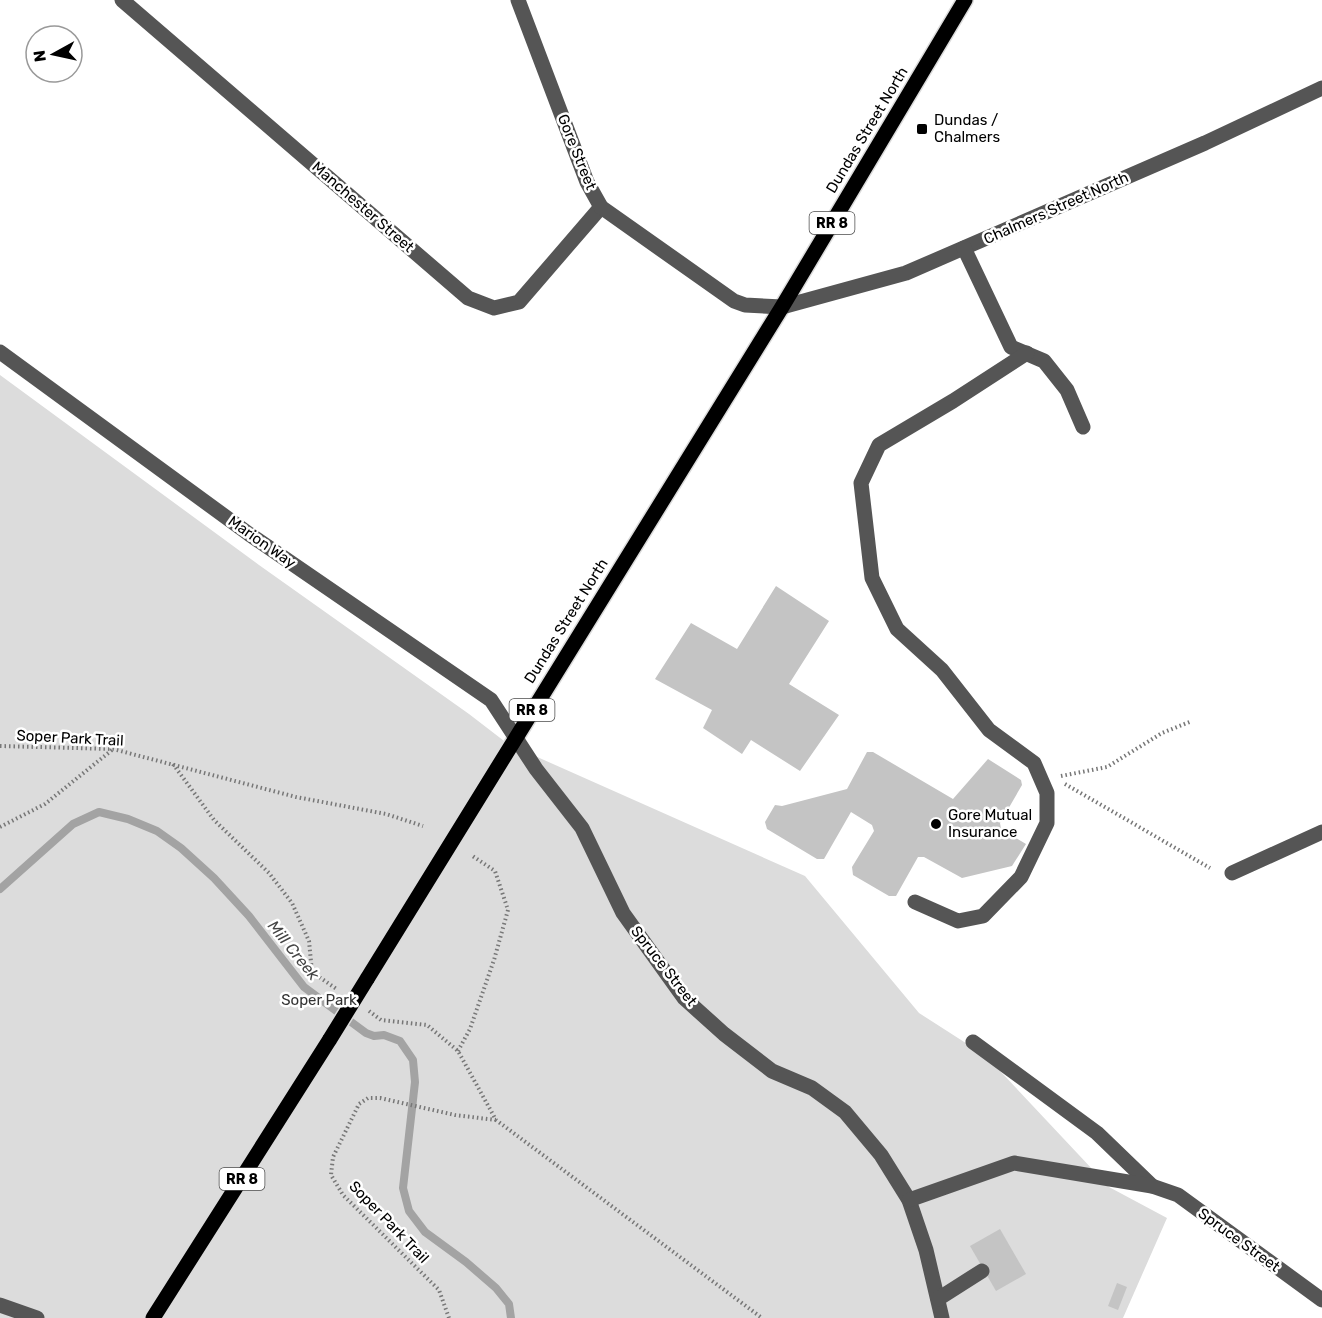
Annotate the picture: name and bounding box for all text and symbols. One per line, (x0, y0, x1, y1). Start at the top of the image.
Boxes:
north arrow (24, 24, 84, 84)
text: N (29, 49, 50, 63)
street label: Dundas Street North (822, 64, 912, 196)
place label: Dundas / Chalmers (934, 111, 1000, 146)
street label: Gore Street (554, 112, 600, 192)
marker: Dundas / Chalmers (915, 122, 929, 136)
street label: Manchester Street (308, 158, 418, 256)
street label: Chalmers Street North (981, 168, 1131, 248)
road number: RR 8 (810, 212, 854, 234)
street label: Marion Way (225, 512, 299, 572)
street label: Dundas Street North (520, 555, 612, 687)
road number: RR 8 (510, 699, 554, 721)
street label: Soper Park Trail (16, 726, 124, 750)
place label: Gore Mutual Insurance (948, 806, 1032, 841)
marker: Gore Mutual Insurance (929, 817, 943, 831)
water label: Mill Creek (264, 917, 324, 985)
street label: Spruce Street (627, 922, 701, 1010)
park label: Soper Park (281, 991, 357, 1009)
road number: RR 8 (220, 1168, 264, 1190)
street label: Soper Park Trail (345, 1177, 433, 1267)
street label: Spruce Street (1195, 1204, 1284, 1276)

